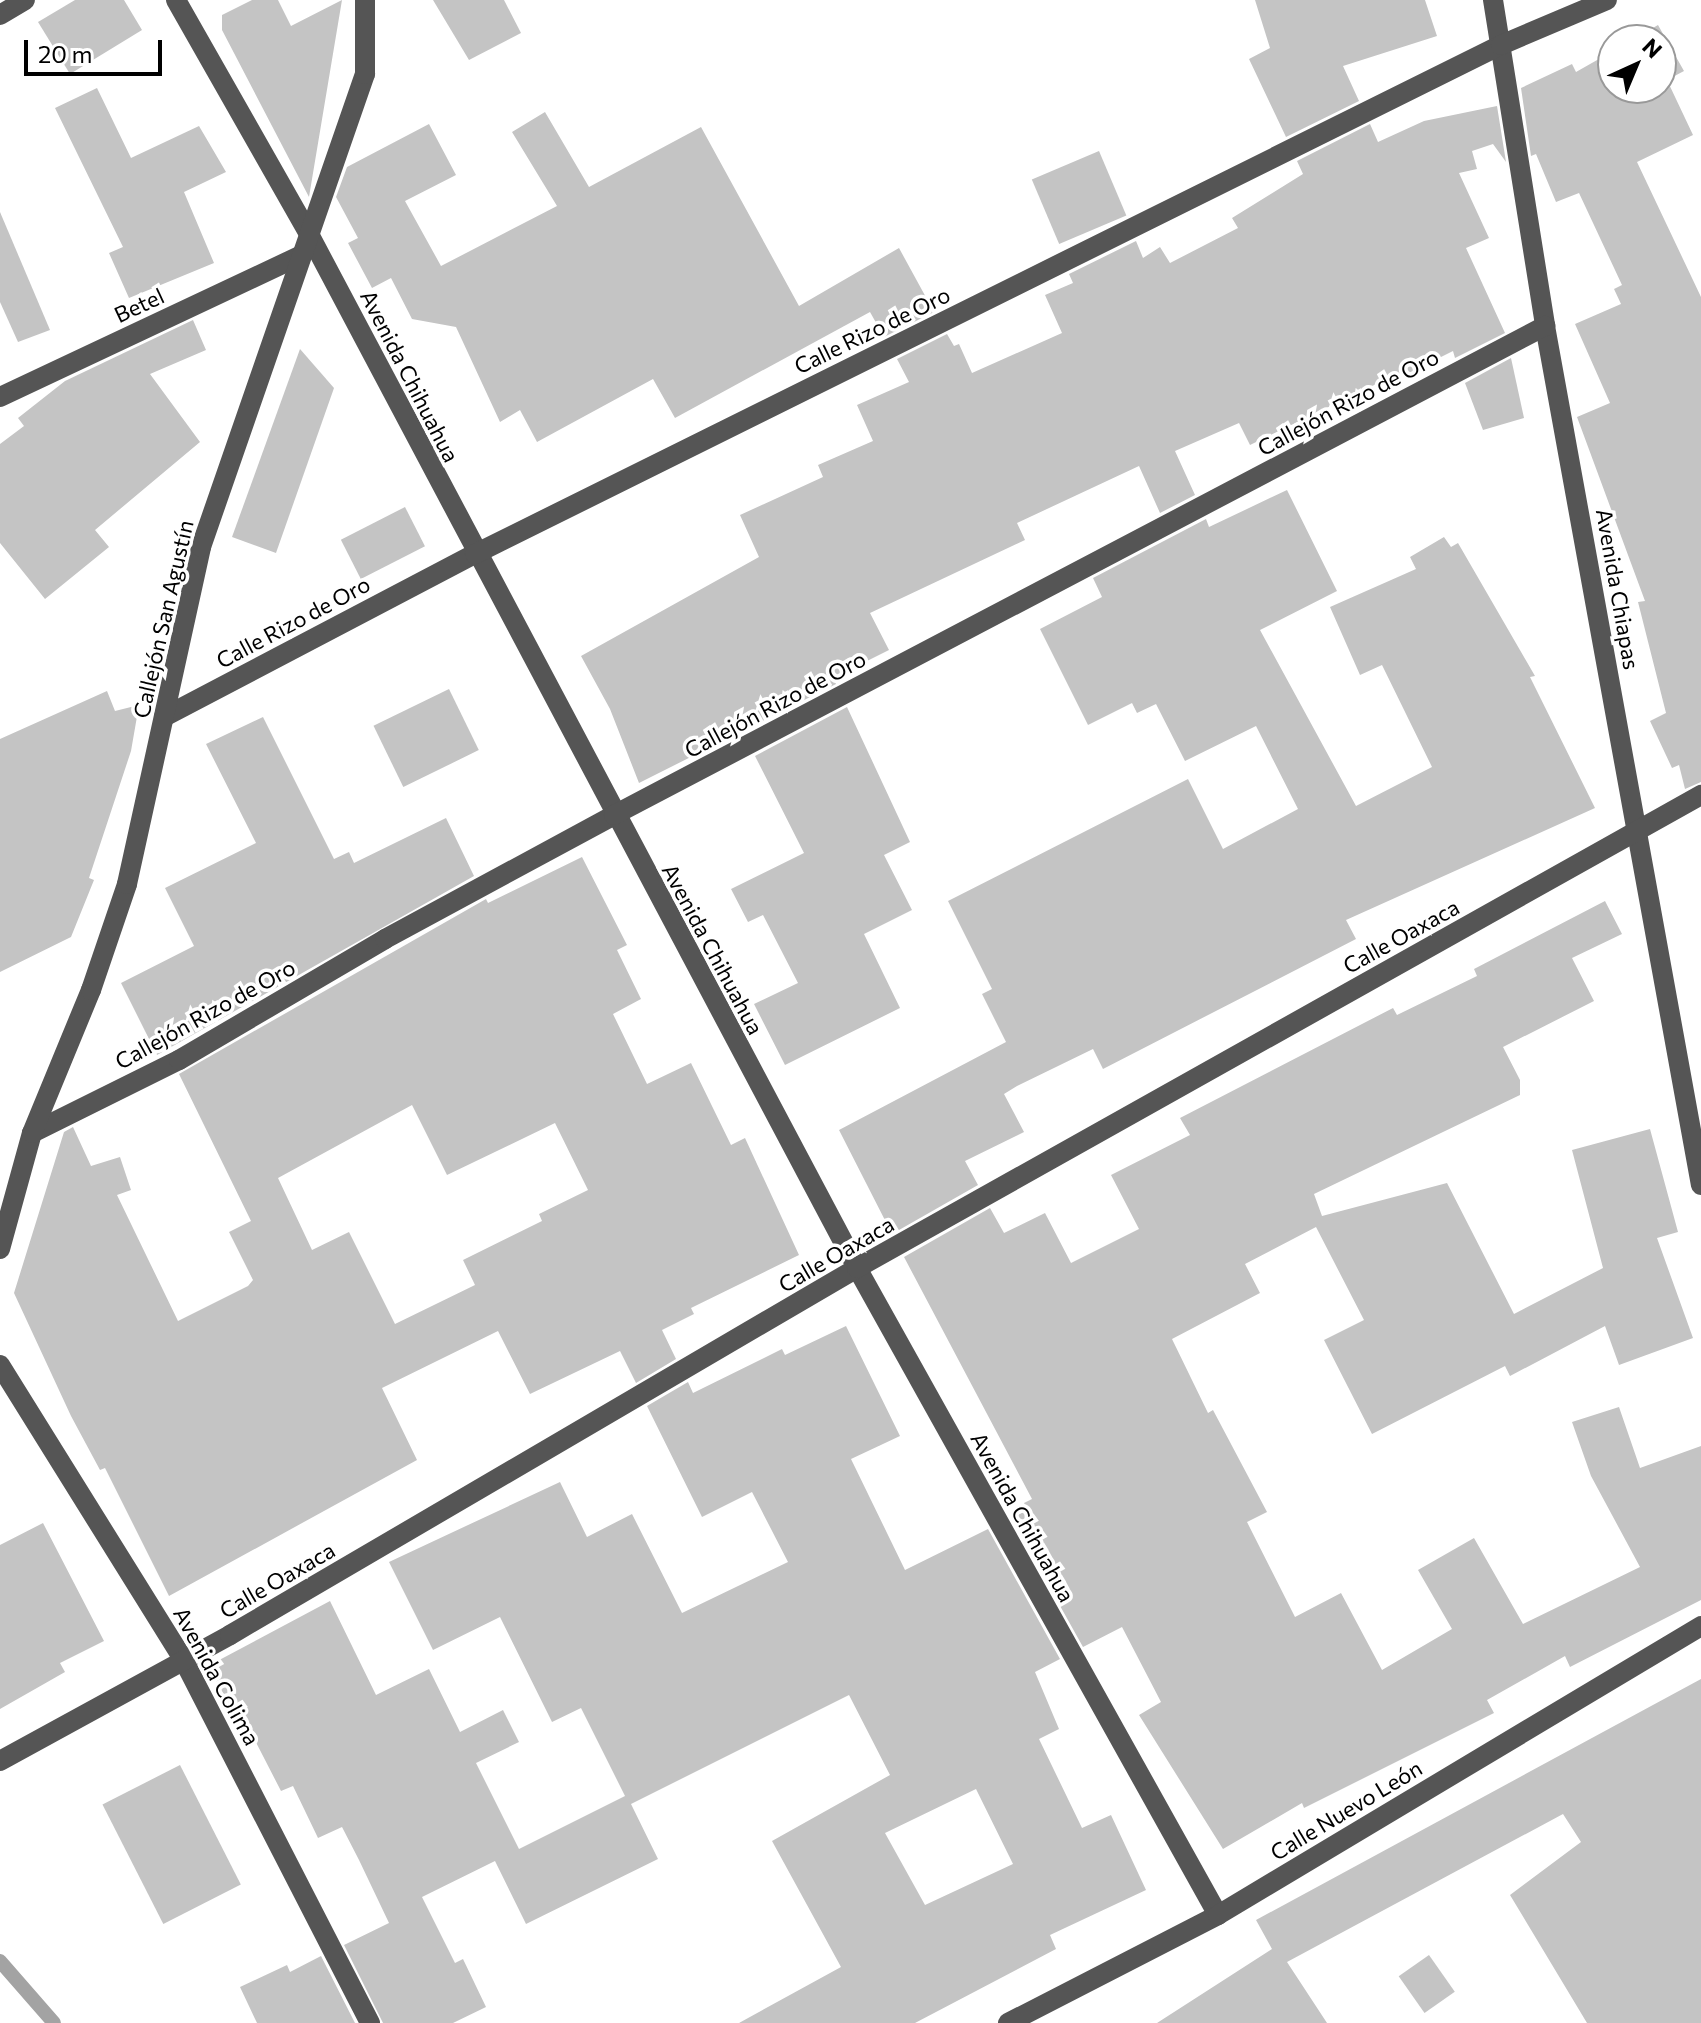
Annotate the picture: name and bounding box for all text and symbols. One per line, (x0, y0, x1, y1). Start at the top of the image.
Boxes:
scale bar (28, 24, 166, 74)
north arrow (1597, 24, 1677, 104)
text: N (1637, 32, 1668, 63)
text: 20 m (38, 39, 92, 68)
street label: Calle Rizo de Oro (790, 281, 954, 379)
street label: Betel (110, 282, 168, 328)
street label: Avenida Chihuahua (355, 286, 465, 466)
street label: Callejón Rizo de Oro (1253, 343, 1443, 461)
street label: Avenida Chiapas (1591, 507, 1645, 671)
street label: Callejón San Agustín (127, 517, 199, 721)
street label: Calle Rizo de Oro (212, 570, 374, 674)
street label: Callejón Rizo de Oro (680, 645, 870, 763)
street label: Avenida Chihuahua (657, 859, 769, 1039)
street label: Calle Oaxaca (1338, 893, 1464, 979)
street label: Callejón Rizo de Oro (110, 954, 300, 1074)
street label: Calle Oaxaca (774, 1210, 898, 1298)
street label: Avenida Chihuahua (965, 1428, 1081, 1606)
street label: Calle Oaxaca (215, 1536, 339, 1624)
street label: Avenida Colima (168, 1602, 266, 1750)
street label: Calle Nuevo León (1265, 1754, 1427, 1866)

